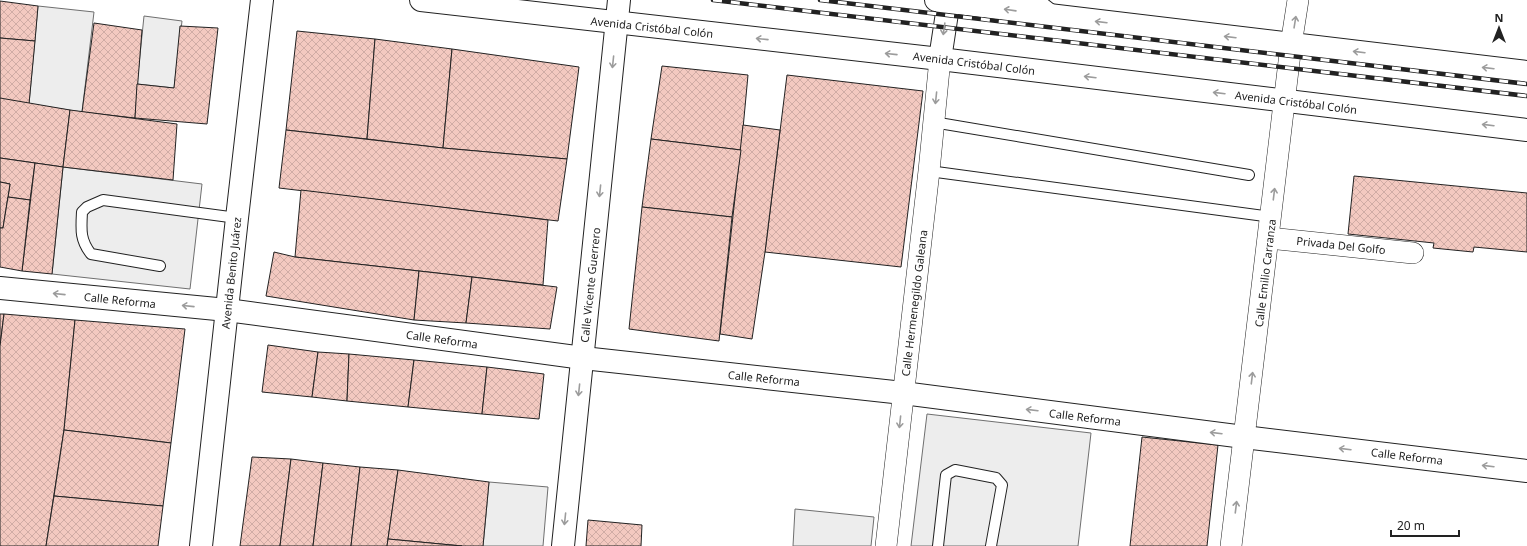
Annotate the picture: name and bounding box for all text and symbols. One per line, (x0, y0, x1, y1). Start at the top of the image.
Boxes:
one-way arrow (1004, 6, 1017, 14)
north arrow (1479, 8, 1519, 48)
text: N (1495, 10, 1503, 25)
street label: Avenida Cristóbal Colón (590, 13, 714, 41)
one-way arrow (1291, 16, 1299, 29)
one-way arrow (1095, 18, 1108, 26)
one-way arrow (940, 23, 948, 36)
one-way arrow (1224, 33, 1237, 41)
one-way arrow (756, 35, 769, 43)
street label: Avenida Cristóbal Colón (912, 48, 1036, 78)
one-way arrow (1353, 49, 1366, 56)
one-way arrow (885, 50, 898, 57)
one-way arrow (610, 55, 617, 68)
one-way arrow (1482, 64, 1495, 72)
one-way arrow (1084, 73, 1097, 81)
street label: Avenida Cristóbal Colón (1234, 87, 1358, 117)
one-way arrow (1213, 89, 1226, 96)
one-way arrow (932, 91, 940, 104)
one-way arrow (1482, 122, 1495, 129)
one-way arrow (596, 184, 604, 197)
one-way arrow (1271, 188, 1278, 201)
street label: Avenida Benito Juárez (218, 216, 244, 330)
street label: Calle Emilio Carranza (1251, 218, 1279, 328)
street label: Calle Vicente Guerrero (576, 226, 604, 343)
street label: Calle Hermenegildo Galeana (898, 229, 930, 377)
street label: Privada Del Golfo (1296, 233, 1387, 257)
street label: Calle Reforma (83, 289, 157, 311)
one-way arrow (53, 290, 66, 297)
one-way arrow (182, 303, 195, 310)
street label: Calle Reforma (405, 327, 479, 351)
street label: Calle Reforma (727, 367, 801, 389)
one-way arrow (1248, 372, 1256, 385)
one-way arrow (575, 383, 583, 396)
street label: Calle Reforma (1048, 405, 1122, 429)
one-way arrow (1026, 406, 1039, 414)
one-way arrow (896, 415, 903, 428)
one-way arrow (1210, 430, 1223, 437)
street label: Calle Reforma (1370, 444, 1444, 468)
one-way arrow (1339, 445, 1352, 453)
one-way arrow (1482, 462, 1495, 470)
one-way arrow (1232, 501, 1240, 514)
one-way arrow (562, 512, 569, 525)
scale bar (1391, 512, 1459, 538)
text: 20 m (1397, 517, 1425, 534)

